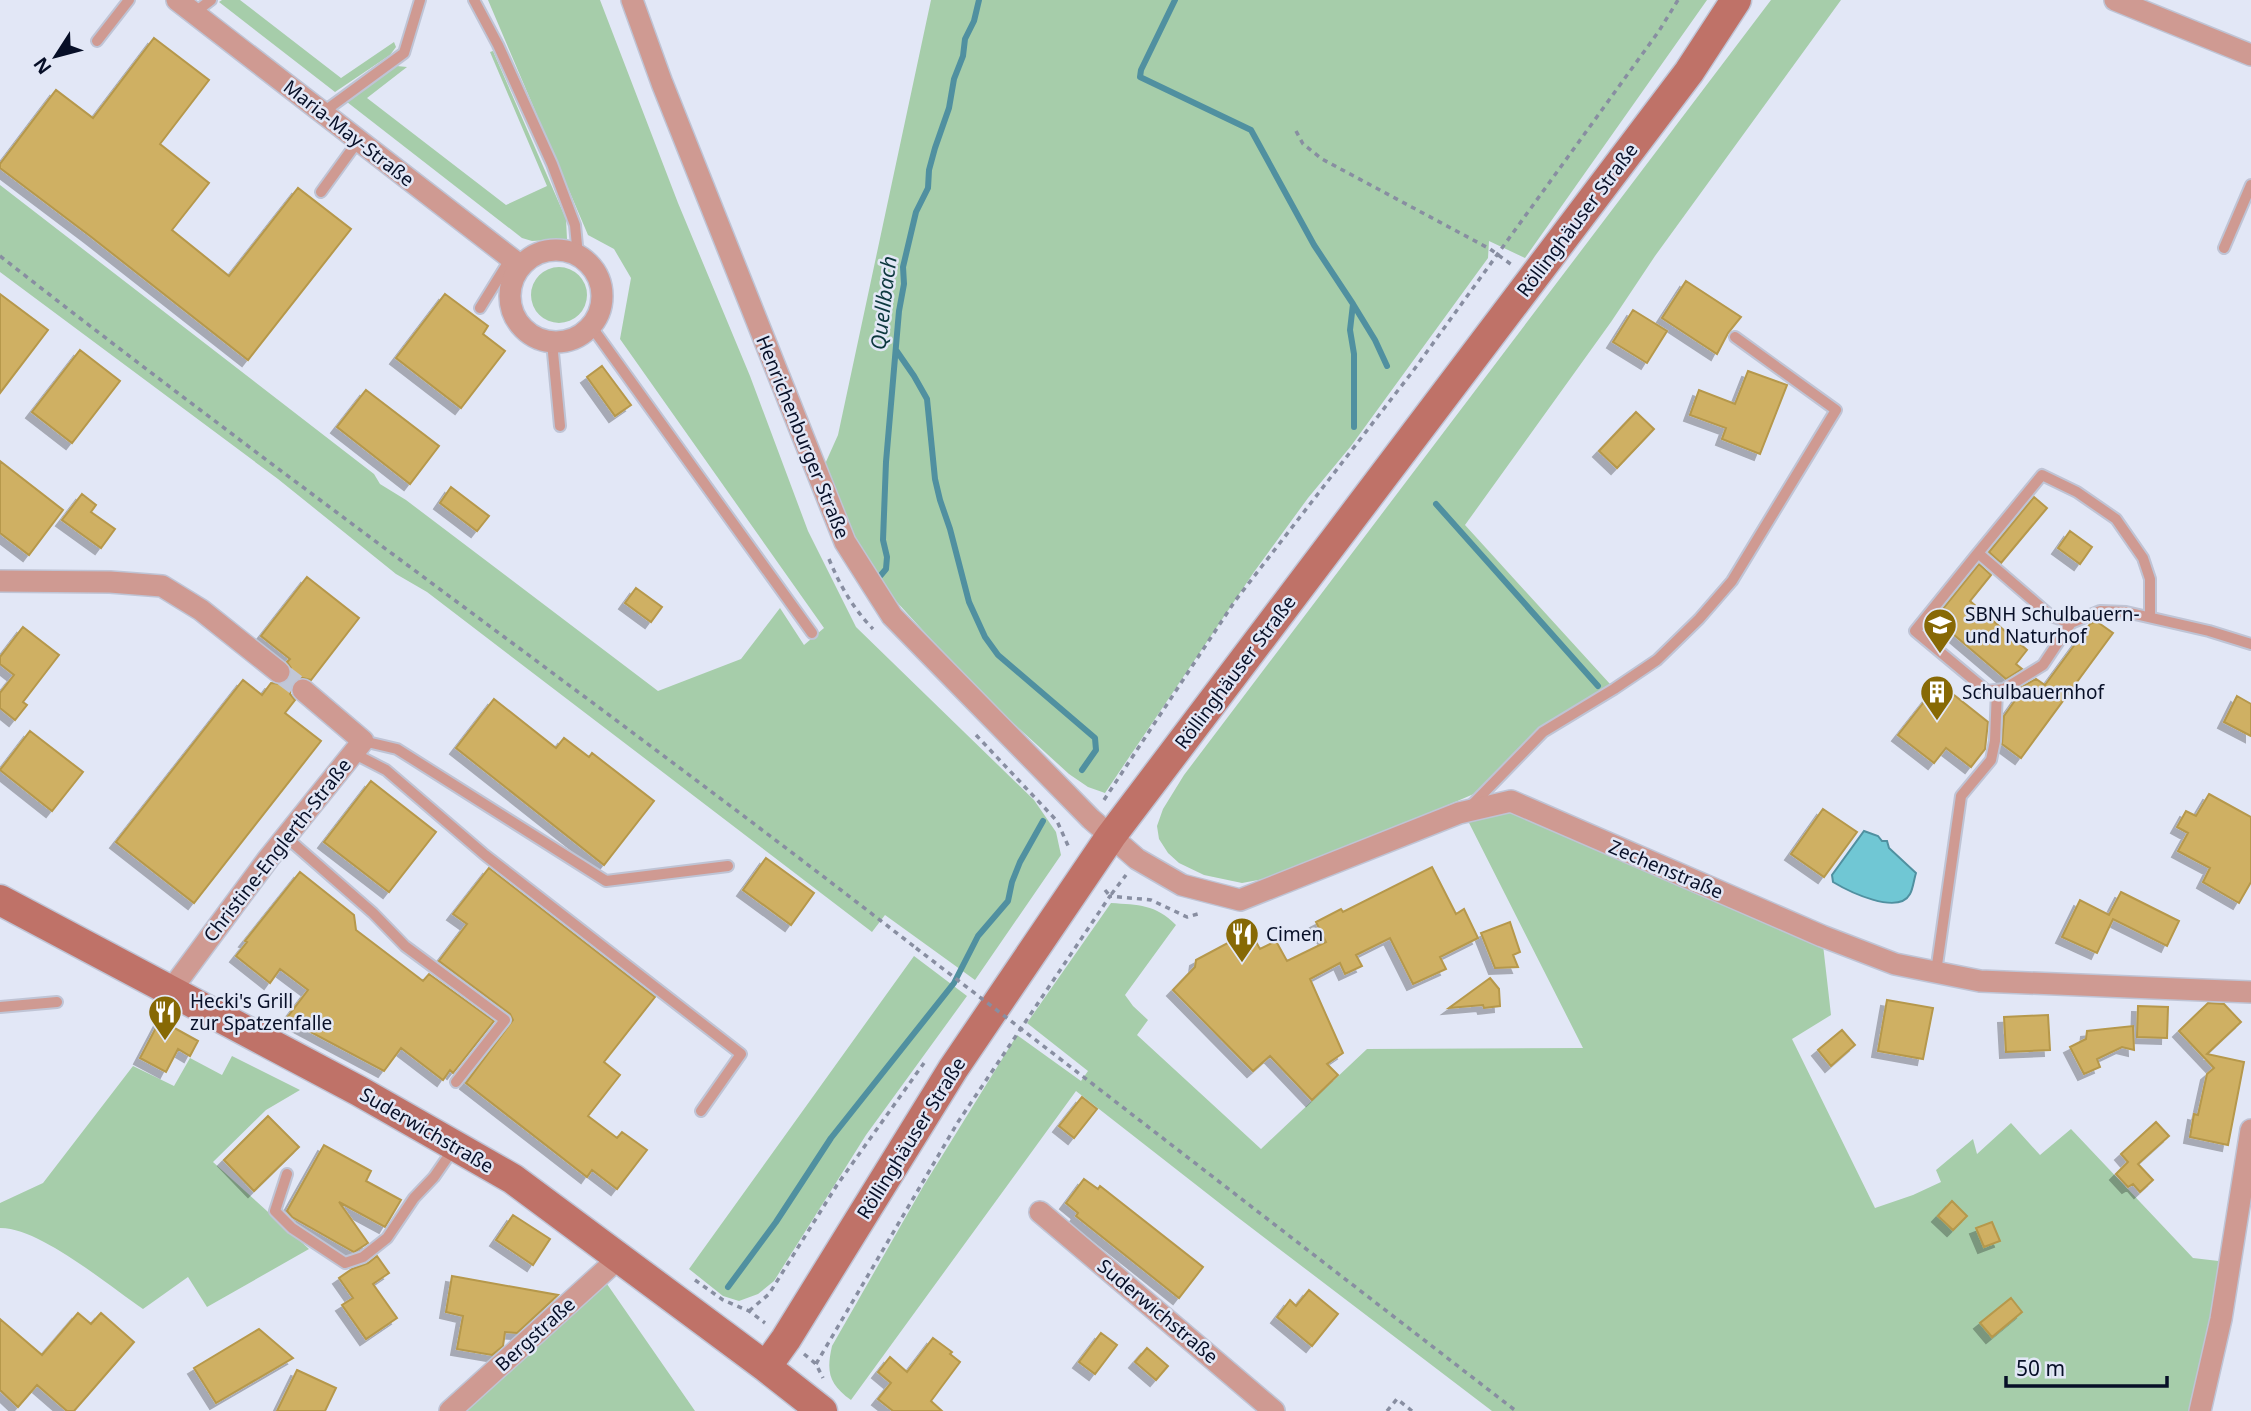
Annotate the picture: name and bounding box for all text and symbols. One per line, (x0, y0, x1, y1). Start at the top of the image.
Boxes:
north arrow (21, 21, 91, 91)
text: N (27, 52, 57, 80)
street label: Maria-May-Straße (278, 74, 420, 192)
street label: Röllinghäuser Straße (1511, 138, 1643, 302)
water label: Quellbach (863, 254, 903, 351)
street label: Henrichenburger Straße (750, 332, 856, 542)
street label: Röllinghäuser Straße (1169, 590, 1301, 754)
place label: SBNH Schulbauern- und Naturhof (1965, 601, 2140, 649)
school or university icon: SBNH Schulbauern- und Naturhof (1921, 606, 1959, 655)
building icon: Schulbauernhof (1918, 673, 1956, 722)
place label: Schulbauernhof (1962, 679, 2106, 705)
street label: Christine-Englerth-Straße (197, 753, 357, 947)
street label: Zechenstraße (1605, 833, 1727, 905)
restaurant icon: Cimen (1223, 915, 1261, 964)
place label: Cimen (1266, 921, 1323, 947)
place label: Hecki's Grill zur Spatzenfalle (190, 988, 332, 1036)
restaurant icon: Hecki's Grill zur Spatzenfalle (146, 993, 184, 1042)
street label: Röllinghäuser Straße (851, 1052, 971, 1224)
street label: Suderwichstraße (356, 1081, 498, 1179)
street label: Suderwichstraße (1092, 1253, 1224, 1369)
street label: Bergstraße (489, 1291, 581, 1377)
scale bar (2006, 1344, 2167, 1388)
text: 50 m (2016, 1354, 2065, 1382)

